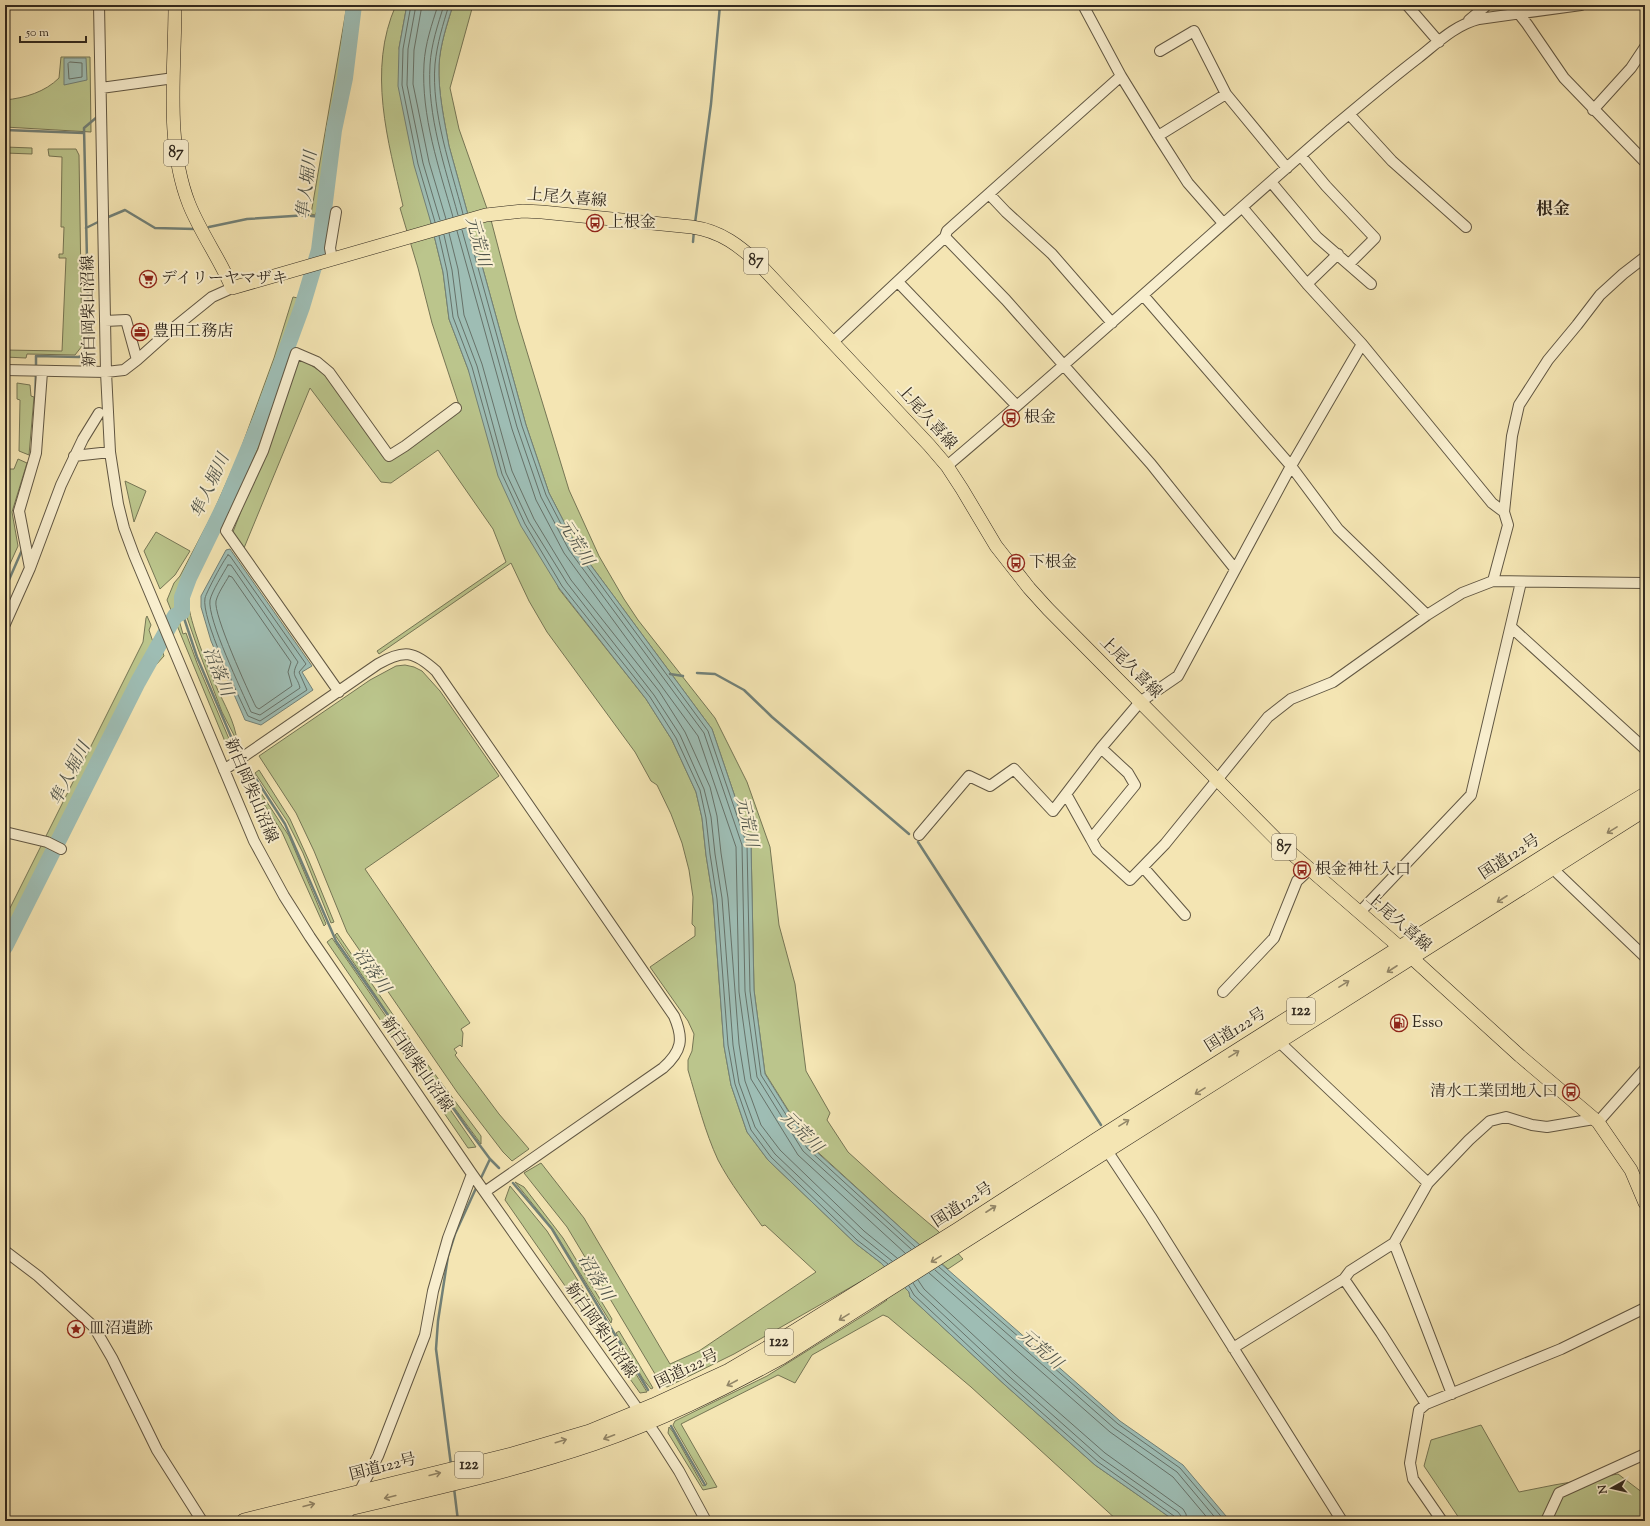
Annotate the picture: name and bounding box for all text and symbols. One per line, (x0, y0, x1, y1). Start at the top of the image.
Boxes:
scale bar (20, 18, 86, 44)
text: 50 m (25, 24, 49, 42)
road number: 87 (164, 140, 188, 166)
water label: 隼人堀川 (292, 148, 324, 220)
street label: 上尾久喜線 (526, 184, 608, 214)
district label: 根金 (1536, 198, 1570, 222)
place label: 上根金 (608, 212, 656, 235)
bus stop icon: 上根金 (585, 213, 605, 233)
water label: 元荒川 (459, 214, 496, 272)
road number: 87 (744, 248, 768, 274)
street label: 新白岡柴山沼線 (78, 255, 102, 367)
place label: デイリーヤマザキ (161, 268, 288, 291)
supermarket icon: デイリーヤマザキ (138, 269, 158, 289)
place label: 豊田工務店 (153, 321, 233, 344)
office icon: 豊田工務店 (130, 322, 150, 342)
street label: 上尾久喜線 (891, 381, 961, 455)
place label: 根金 (1024, 407, 1056, 430)
bus stop icon: 根金 (1001, 408, 1021, 428)
water label: 隼人堀川 (186, 448, 237, 522)
water label: 元荒川 (551, 515, 600, 573)
place label: 下根金 (1029, 552, 1077, 575)
bus stop icon: 下根金 (1006, 553, 1026, 573)
street label: 上尾久喜線 (1094, 632, 1166, 704)
water label: 沼落川 (196, 644, 238, 702)
street label: 新白岡柴山沼線 (218, 735, 282, 847)
water label: 隼人堀川 (45, 736, 98, 810)
water label: 元荒川 (729, 795, 763, 851)
one-way arrow (1606, 826, 1618, 834)
street label: 国道122号 (1475, 830, 1545, 886)
road number: 87 (1272, 834, 1296, 860)
place label: 根金神社入口 (1315, 859, 1411, 882)
bus stop icon: 根金神社入口 (1292, 860, 1312, 880)
street label: 上尾久喜線 (1360, 888, 1436, 958)
one-way arrow (1497, 895, 1508, 903)
water label: 沼落川 (347, 943, 397, 1000)
one-way arrow (1386, 965, 1398, 973)
one-way arrow (1338, 980, 1349, 988)
road number: 122 (1287, 998, 1315, 1024)
street label: 国道122号 (1201, 1003, 1271, 1059)
place label: Esso (1412, 1012, 1443, 1035)
street label: 新白岡柴山沼線 (374, 1013, 458, 1117)
fuel station icon: Esso (1389, 1013, 1409, 1033)
one-way arrow (1228, 1049, 1240, 1057)
place label: 清水工業団地入口 (1430, 1081, 1558, 1104)
bus stop icon: 清水工業団地入口 (1561, 1082, 1581, 1102)
one-way arrow (1194, 1088, 1206, 1096)
water label: 元荒川 (774, 1106, 829, 1161)
one-way arrow (1118, 1119, 1129, 1127)
street label: 国道122号 (928, 1178, 998, 1234)
one-way arrow (985, 1205, 996, 1213)
water label: 沼落川 (572, 1250, 619, 1308)
one-way arrow (931, 1255, 942, 1263)
street label: 新白岡柴山沼線 (558, 1279, 642, 1383)
one-way arrow (839, 1313, 850, 1321)
place label: 皿沼遺跡 (89, 1318, 153, 1341)
place icon: 皿沼遺跡 (66, 1319, 86, 1339)
water label: 元荒川 (1013, 1324, 1069, 1377)
road number: 122 (765, 1329, 793, 1355)
street label: 国道122号 (651, 1345, 723, 1395)
one-way arrow (726, 1380, 738, 1387)
one-way arrow (604, 1433, 616, 1441)
one-way arrow (554, 1437, 567, 1444)
street label: 国道122号 (347, 1449, 419, 1487)
road number: 122 (455, 1452, 483, 1478)
north arrow (1592, 1468, 1632, 1508)
one-way arrow (428, 1470, 441, 1477)
text: N (1595, 1484, 1612, 1496)
one-way arrow (384, 1494, 397, 1502)
one-way arrow (302, 1501, 315, 1508)

